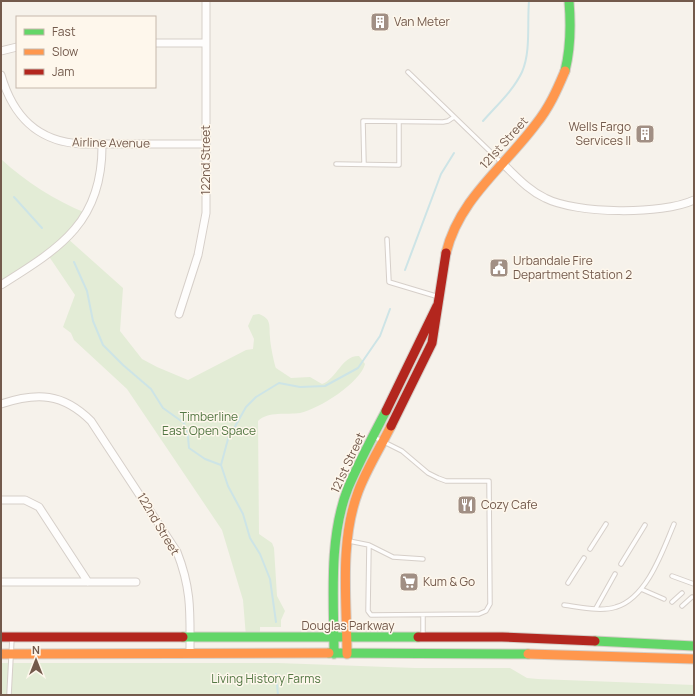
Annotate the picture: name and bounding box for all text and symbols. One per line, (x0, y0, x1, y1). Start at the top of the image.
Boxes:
building icon: Van Meter (369, 11, 391, 33)
place label: Van Meter (394, 13, 451, 30)
legend (16, 16, 156, 88)
text: Fast (52, 23, 76, 40)
text: Slow (52, 43, 78, 60)
text: Jam (52, 63, 74, 80)
street label: 121st Street (476, 113, 532, 172)
place label: Wells Fargo Services II (568, 118, 631, 149)
building icon: Wells Fargo Services II (634, 123, 656, 145)
street label: 122nd Street (197, 125, 214, 195)
street label: Airline Avenue (72, 133, 150, 152)
place label: Urbandale Fire Department Station 2 (513, 252, 632, 283)
public building icon: Urbandale Fire Department Station 2 (488, 257, 510, 279)
park label: Timberline East Open Space (162, 408, 256, 439)
street label: 121st Street (326, 430, 369, 496)
street label: 122nd Street (133, 489, 184, 558)
restaurant icon: Cozy Cafe (456, 494, 478, 516)
place label: Cozy Cafe (481, 496, 538, 513)
supermarket icon: Kum & Go (398, 571, 420, 593)
place label: Kum & Go (423, 573, 475, 590)
street label: Douglas Parkway (302, 617, 395, 634)
north arrow (16, 640, 56, 680)
text: N (32, 642, 40, 657)
park label: Living History Farms (211, 670, 321, 687)

